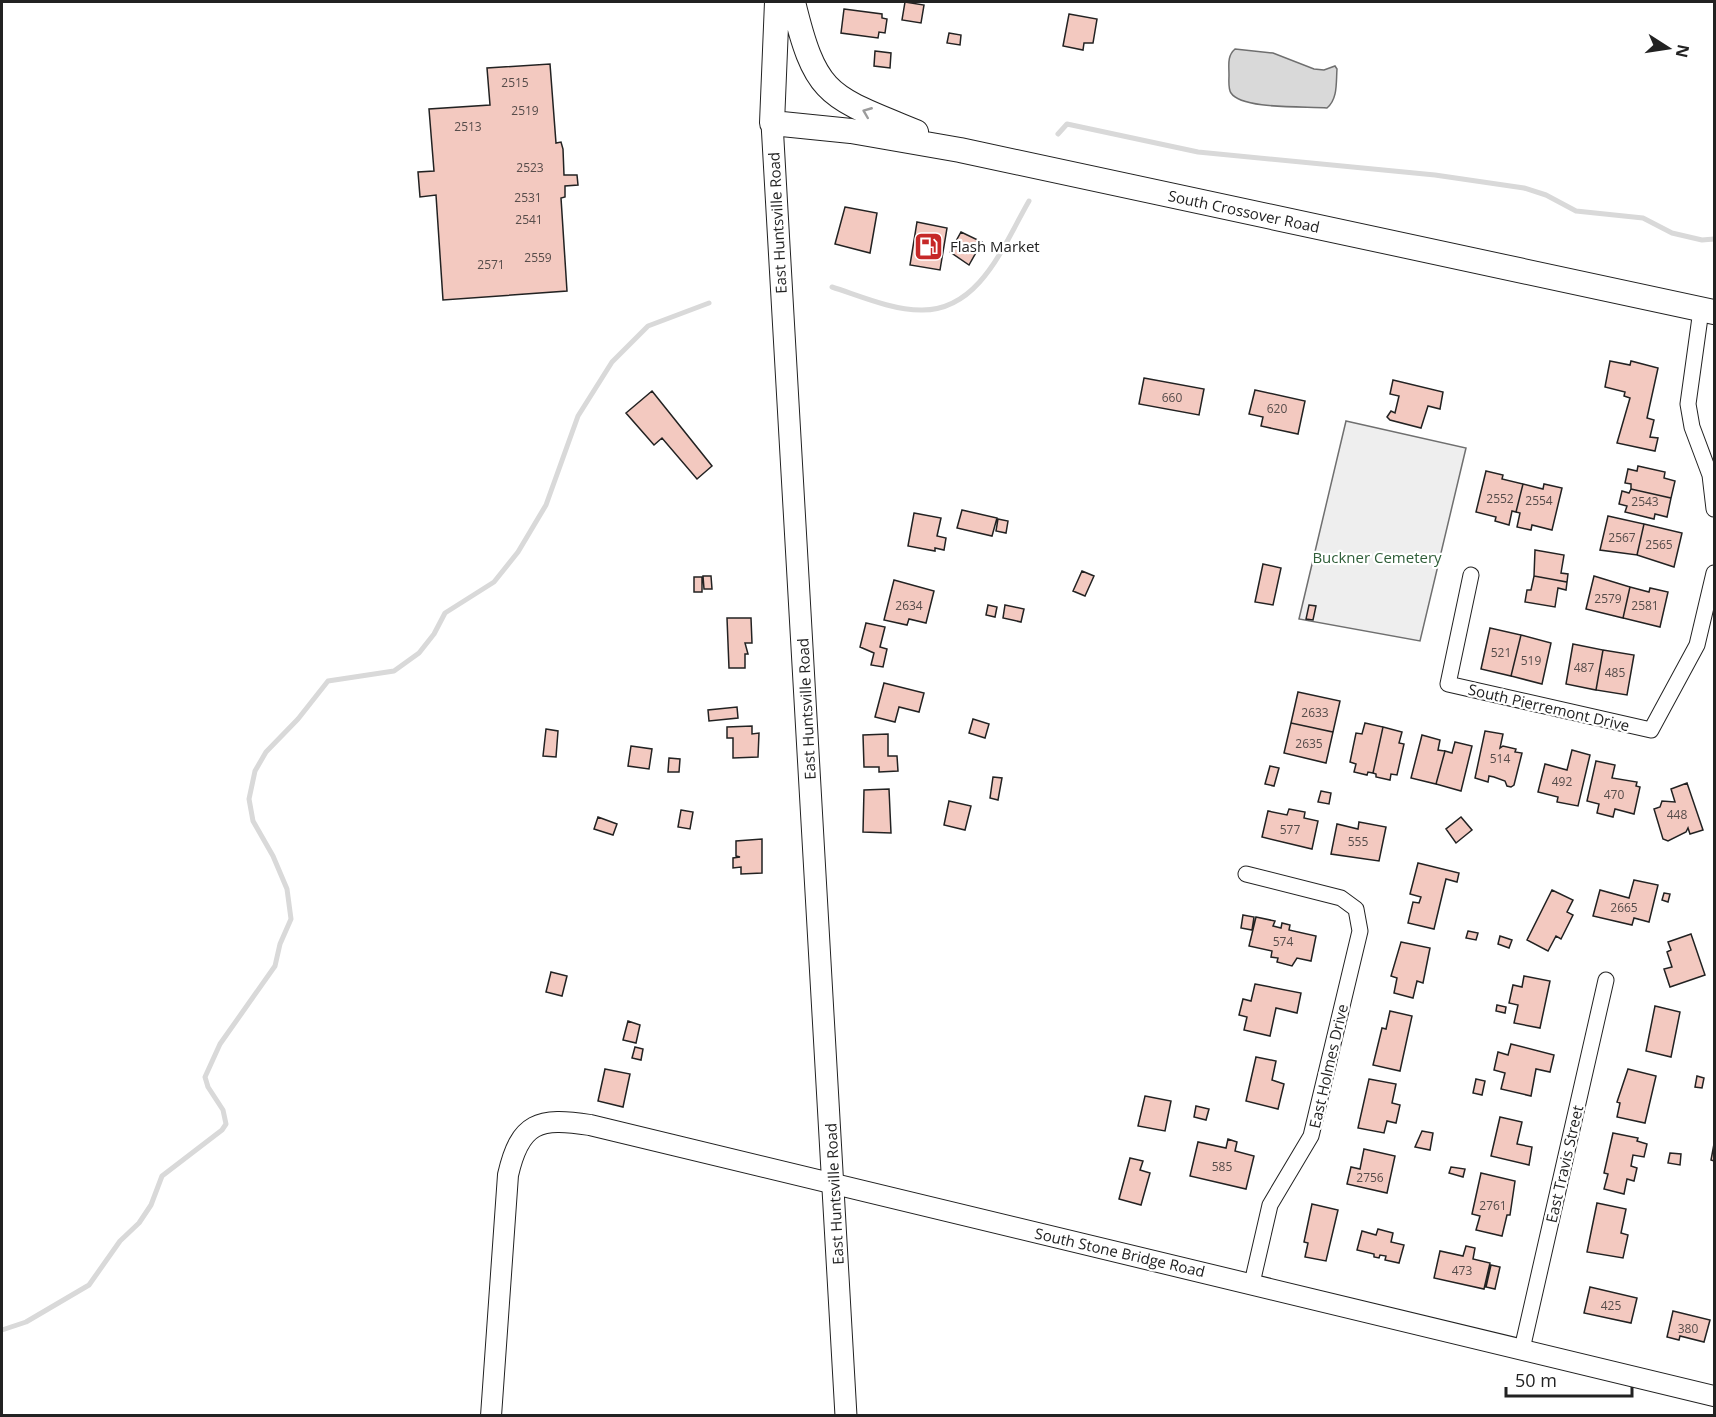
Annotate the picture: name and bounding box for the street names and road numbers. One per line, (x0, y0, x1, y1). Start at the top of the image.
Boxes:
street label: East Huntsville Road (763, 152, 791, 294)
street label: South Crossover Road (1166, 185, 1322, 237)
street label: East Huntsville Road (792, 638, 820, 780)
street label: South Pierremont Drive (1466, 679, 1632, 735)
street label: East Holmes Drive (1304, 1002, 1352, 1130)
street label: East Travis Street (1541, 1103, 1587, 1225)
street label: East Huntsville Road (820, 1123, 848, 1265)
street label: South Stone Bridge Road (1033, 1223, 1207, 1281)

